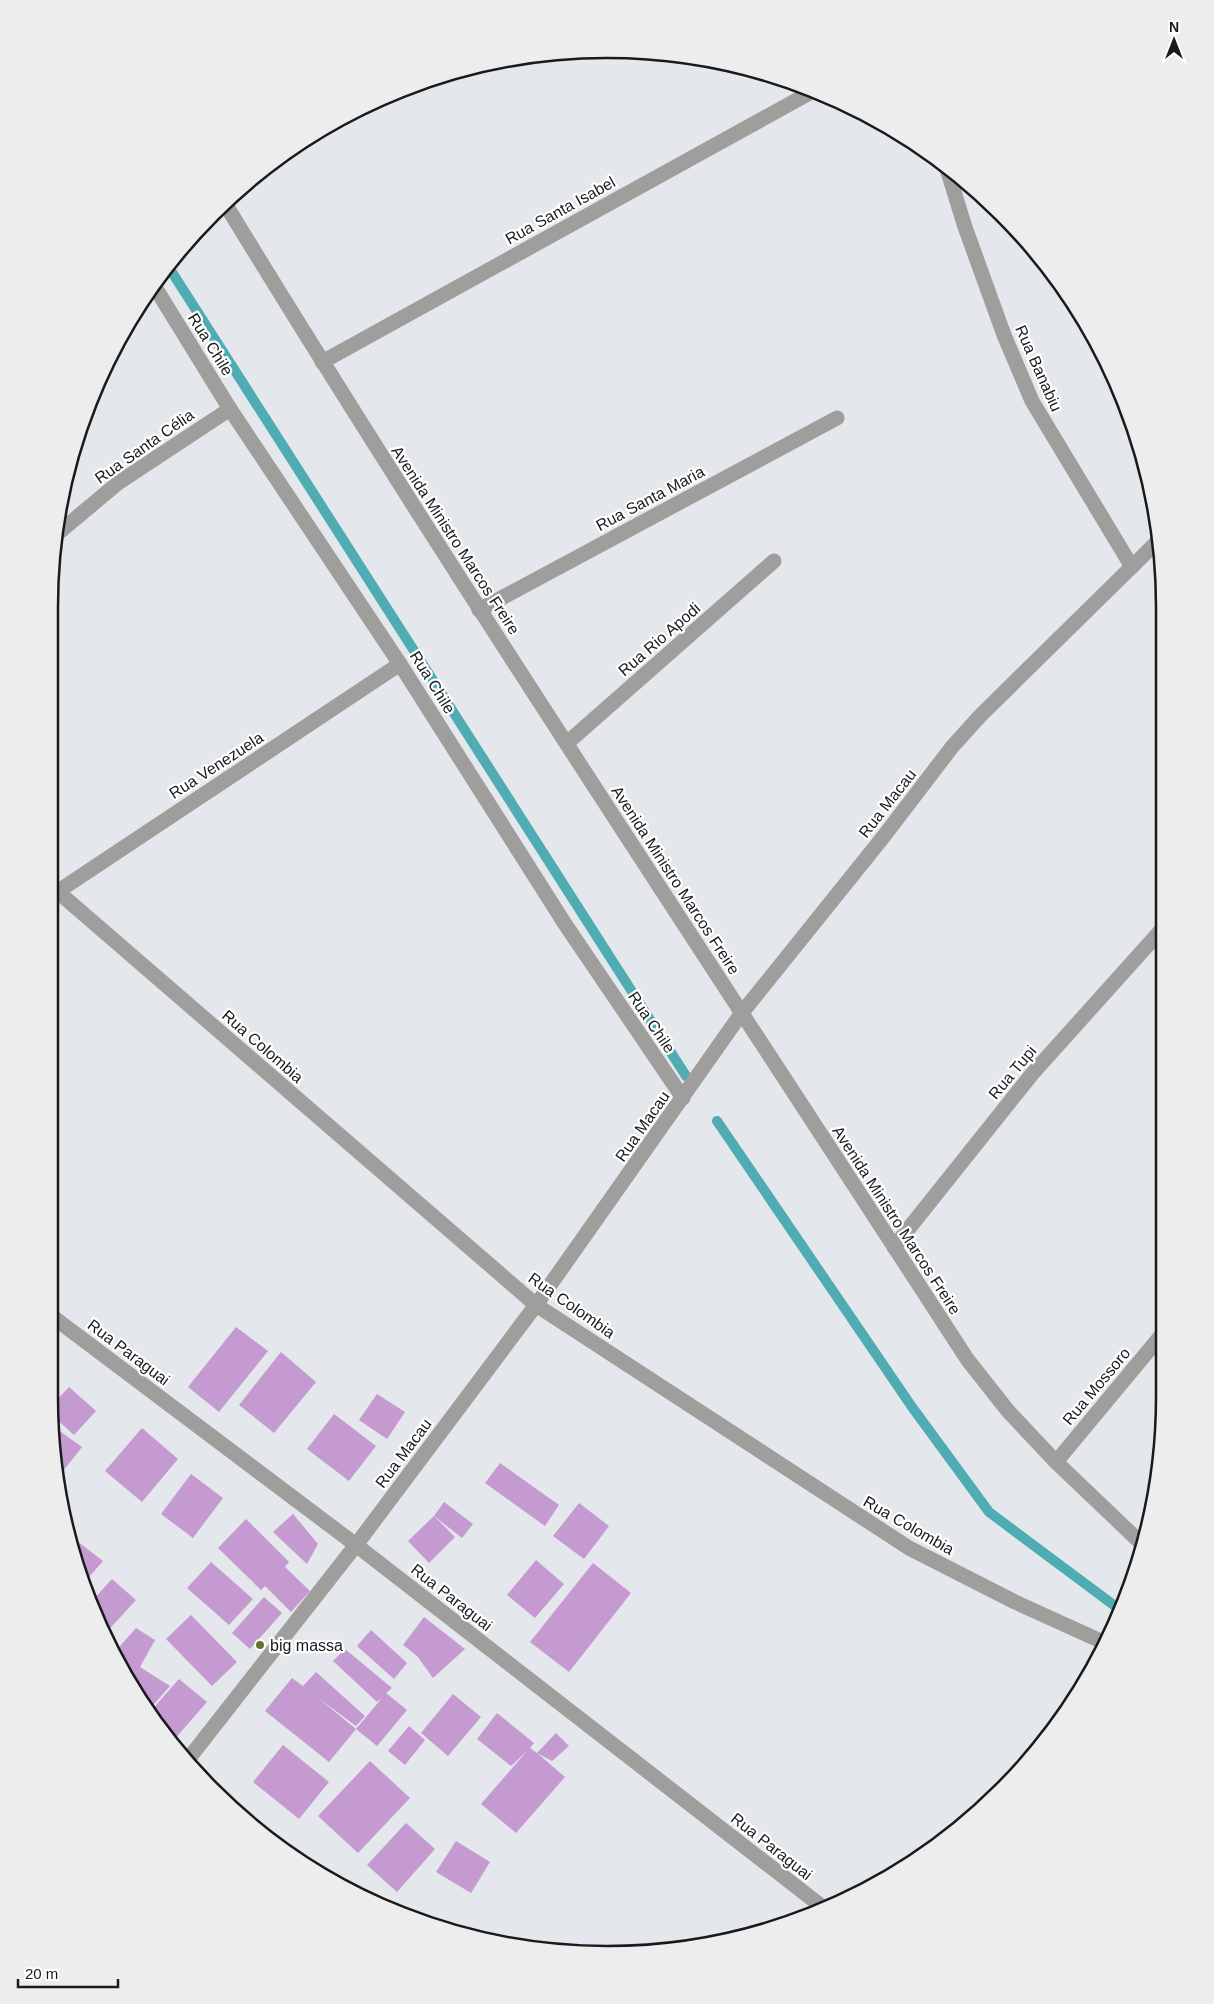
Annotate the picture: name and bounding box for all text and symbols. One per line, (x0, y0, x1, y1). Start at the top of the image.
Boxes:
north arrow (1149, 15, 1199, 65)
text: N (1169, 19, 1179, 35)
street label: Rua Santa Isabel (502, 173, 618, 248)
street label: Rua Chile (185, 310, 236, 379)
street label: Rua Banabiu (1012, 322, 1065, 414)
street label: Rua Santa Célia (92, 406, 197, 487)
street label: Avenida Ministro Marcos Freire (388, 443, 523, 638)
street label: Rua Santa Maria (593, 463, 707, 534)
street label: Rua Rio Apodi (615, 599, 704, 679)
street label: Rua Chile (407, 648, 458, 717)
street label: Rua Venezuela (166, 729, 266, 802)
street label: Rua Macau (856, 766, 919, 841)
street label: Avenida Ministro Marcos Freire (608, 783, 743, 978)
street label: Rua Chile (625, 988, 678, 1056)
street label: Rua Colombia (219, 1007, 307, 1086)
street label: Rua Tupi (985, 1042, 1039, 1102)
street label: Rua Macau (612, 1088, 673, 1165)
street label: Avenida Ministro Marcos Freire (829, 1123, 964, 1318)
street label: Rua Colombia (525, 1269, 618, 1342)
street label: Rua Paraguai (85, 1316, 173, 1389)
street label: Rua Mossoro (1059, 1344, 1134, 1428)
street label: Rua Macau (372, 1416, 435, 1491)
street label: Rua Colombia (861, 1493, 957, 1558)
street label: Rua Paraguai (408, 1561, 495, 1634)
place label: big massa (270, 1637, 343, 1654)
marker: big massa (254, 1639, 266, 1651)
street label: Rua Paraguai (728, 1810, 815, 1883)
scale bar (18, 1956, 118, 1988)
text: 20 m (25, 1965, 58, 1982)

